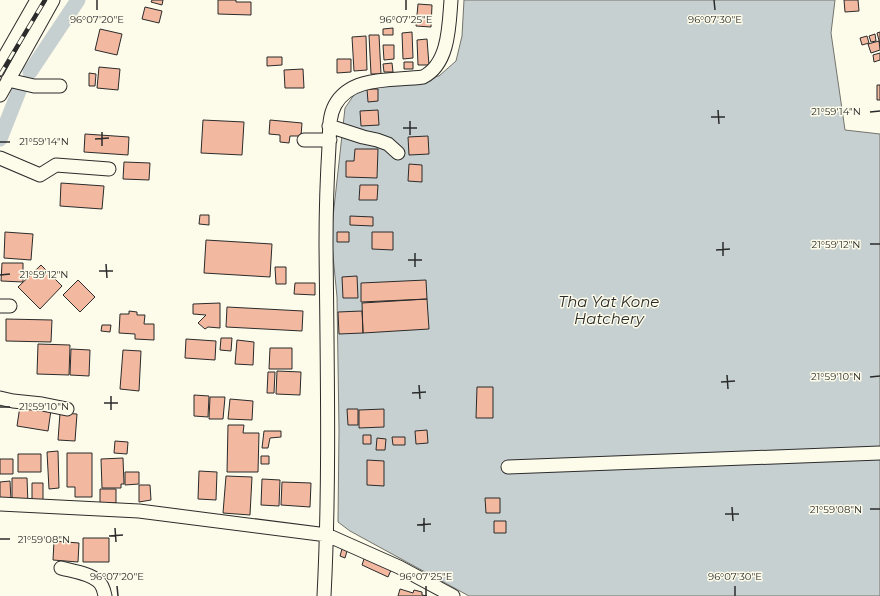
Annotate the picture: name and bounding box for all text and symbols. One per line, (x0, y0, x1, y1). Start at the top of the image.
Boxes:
text: 96°07'20"E (70, 13, 124, 26)
text: 96°07'25"E (380, 13, 433, 26)
text: 96°07'30"E (688, 13, 742, 26)
text: 21°59'14"N (811, 105, 861, 118)
text: 21°59'14"N (19, 135, 69, 148)
text: 21°59'12"N (811, 238, 861, 251)
text: 21°59'12"N (19, 268, 69, 281)
water label: Tha Yat Kone Hatchery (559, 292, 659, 328)
text: 21°59'10"N (811, 370, 861, 383)
text: 21°59'10"N (19, 400, 69, 413)
text: 21°59'08"N (810, 503, 862, 516)
text: 21°59'08"N (18, 533, 70, 546)
text: 96°07'20"E (90, 570, 144, 583)
text: 96°07'25"E (400, 570, 453, 583)
text: 96°07'30"E (708, 570, 762, 583)

